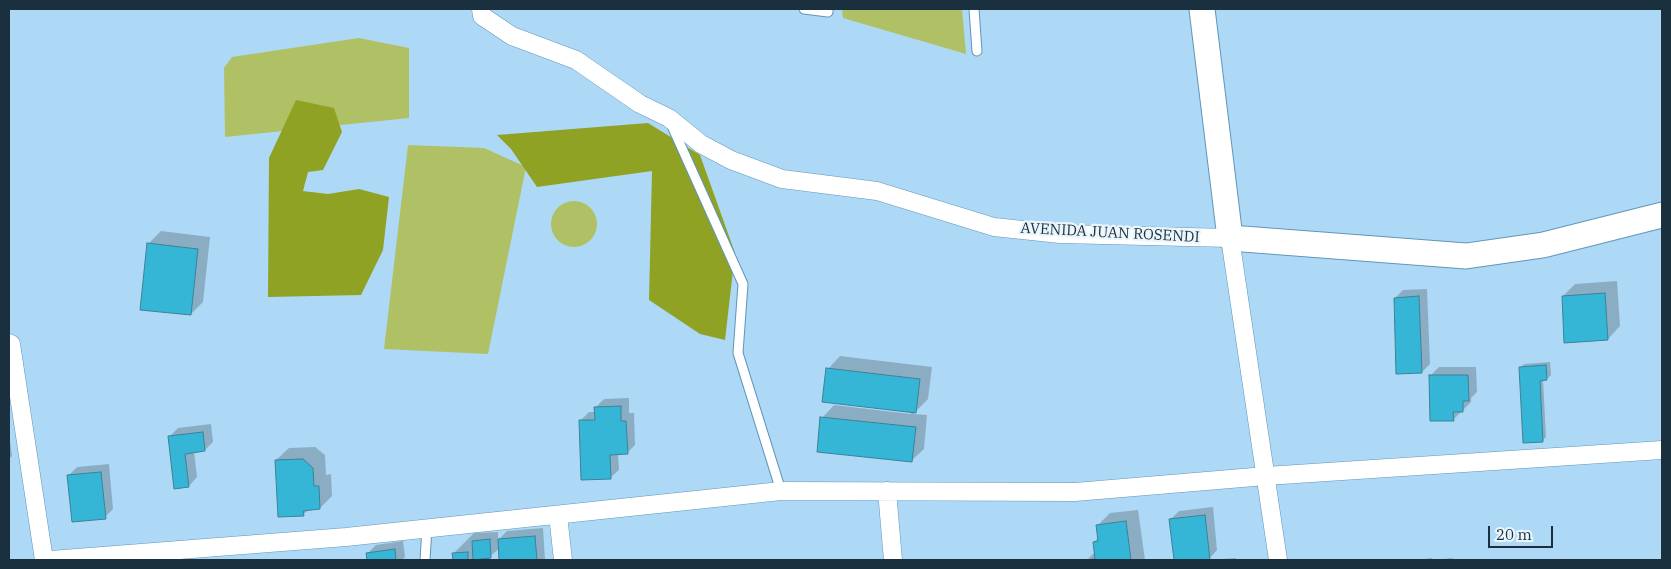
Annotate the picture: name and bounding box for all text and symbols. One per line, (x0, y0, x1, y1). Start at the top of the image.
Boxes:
street label: AVENIDA JUAN ROSENDI (1020, 219, 1200, 247)
scale bar (1491, 516, 1556, 548)
text: 20 m (1496, 525, 1532, 544)

